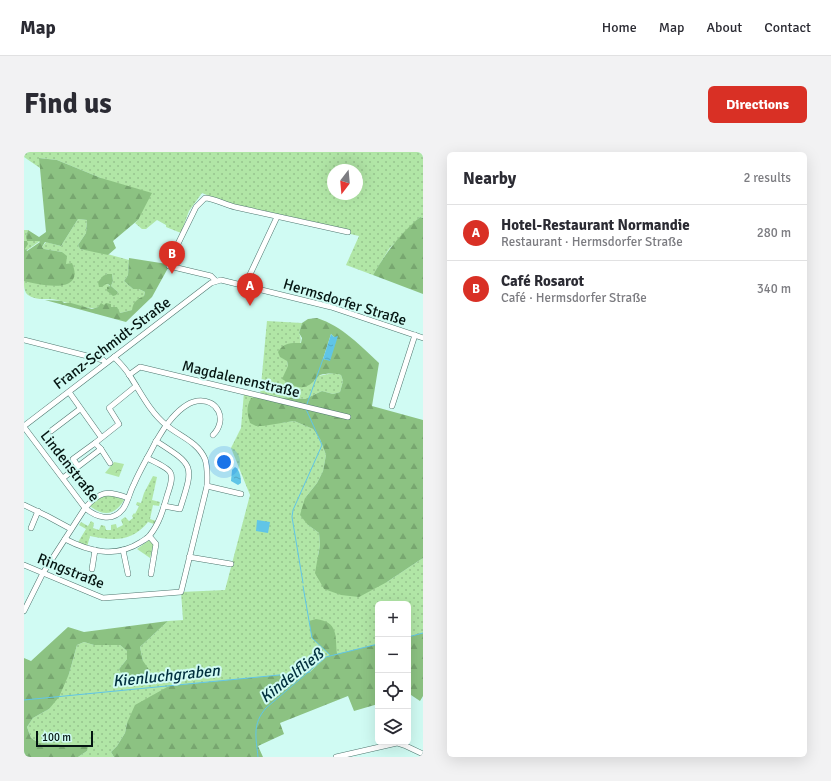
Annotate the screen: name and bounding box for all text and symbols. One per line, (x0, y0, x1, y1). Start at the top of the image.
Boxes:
text: Map (20, 16, 56, 40)
text: Home (602, 19, 637, 36)
text: Map (659, 19, 684, 36)
text: About (706, 19, 742, 36)
text: Contact (764, 19, 811, 36)
button: Directions (708, 86, 807, 123)
text: Find us (24, 87, 112, 121)
north arrow (327, 164, 363, 200)
text: Nearby (463, 168, 516, 189)
text: 2 results (743, 170, 791, 186)
text: Hotel-Restaurant Normandie (501, 216, 690, 234)
text: A (472, 225, 480, 241)
text: 280 m (757, 225, 791, 241)
text: Restaurant · Hermsdorfer Straße (501, 234, 683, 250)
pin: B (159, 241, 185, 274)
text: Café Rosarot (501, 272, 584, 290)
pin: A (237, 273, 263, 306)
street label: Hermsdorfer Straße (281, 275, 409, 329)
text: B (472, 281, 480, 297)
text: 340 m (757, 281, 791, 297)
text: Café · Hermsdorfer Straße (501, 290, 647, 306)
street label: Franz-Schmidt-Straße (50, 293, 174, 393)
street label: Magdalenenstraße (180, 357, 302, 401)
street label: Lindenstraße (37, 427, 103, 505)
your location (214, 452, 234, 472)
street label: Ringstraße (35, 549, 107, 593)
map controls (375, 601, 411, 745)
button: + (375, 601, 411, 637)
button: − (375, 637, 411, 673)
water label: Kindelfließ (256, 644, 328, 707)
water label: Kienluchgraben (112, 660, 222, 692)
button: locate (375, 673, 411, 709)
button: layers (375, 709, 411, 745)
scale bar (36, 729, 93, 748)
text: 100 m (42, 731, 71, 744)

